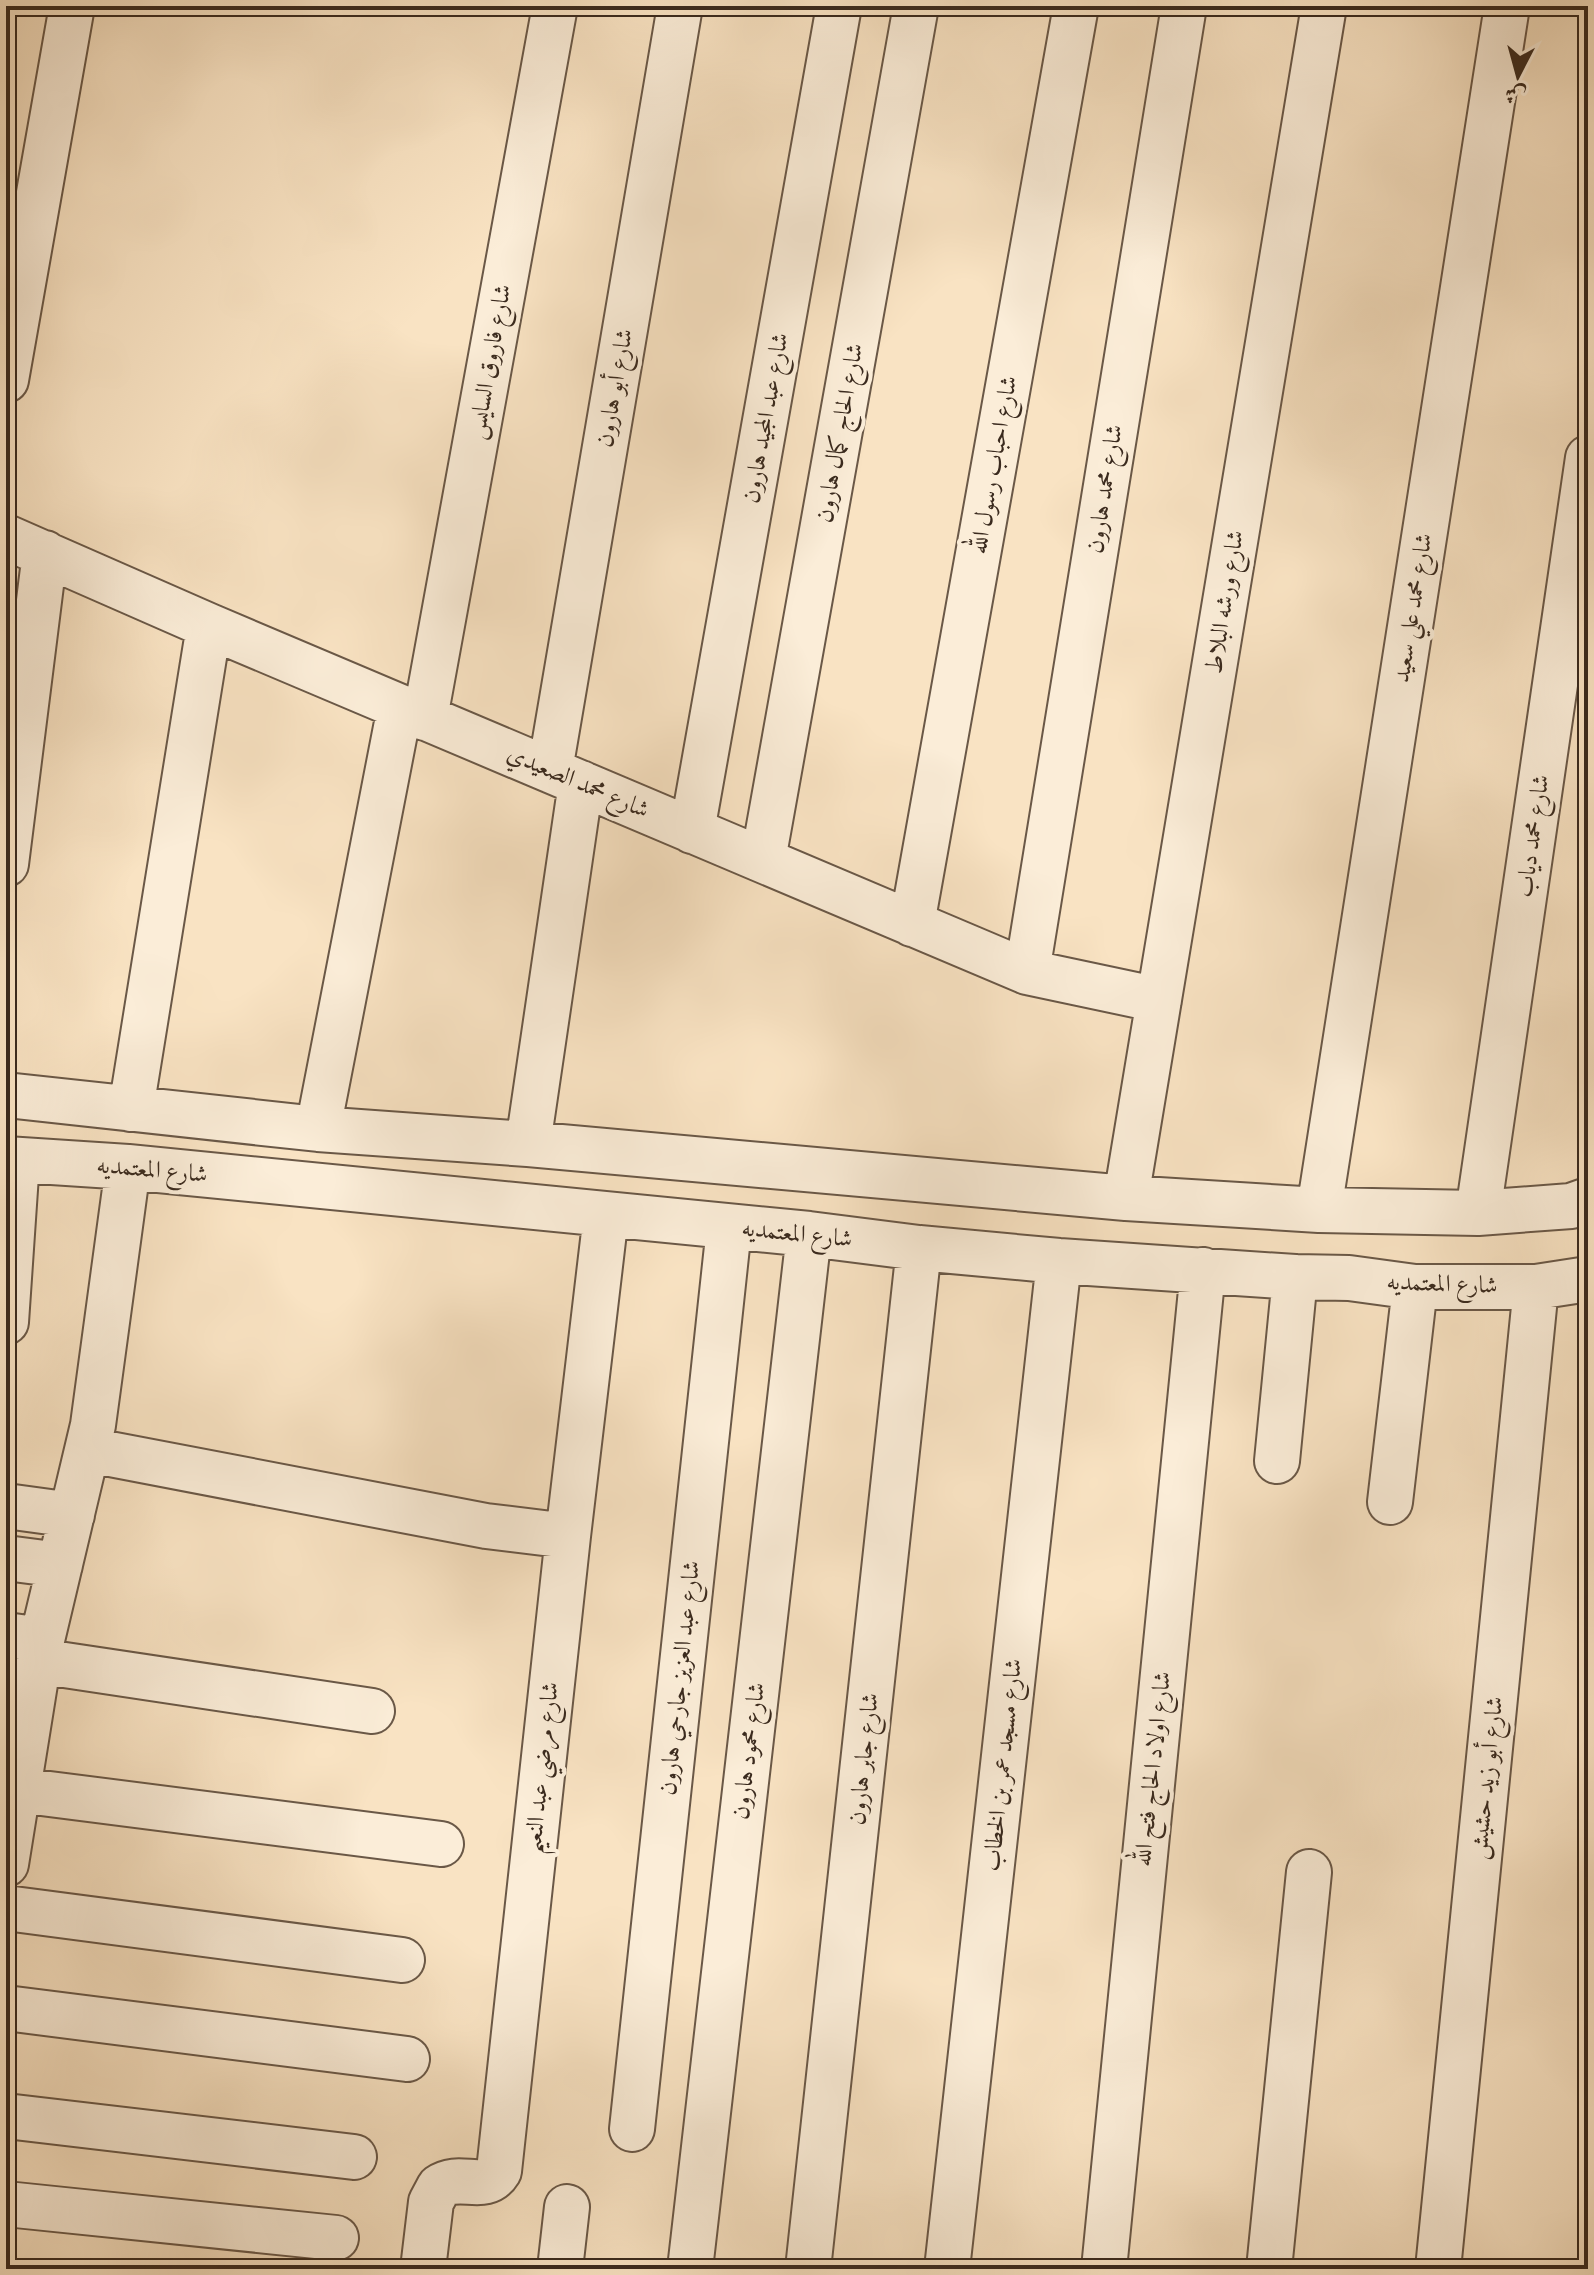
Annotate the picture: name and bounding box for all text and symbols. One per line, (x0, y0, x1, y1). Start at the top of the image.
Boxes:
north arrow (1478, 36, 1558, 116)
text: ش (1504, 80, 1528, 109)
street label: شارع فاروق السايس (462, 282, 522, 443)
street label: شارع أبو هارون (587, 326, 644, 450)
street label: شارع عبد المجيد هارون (736, 330, 800, 506)
street label: شارع الحاج كمال هارون (809, 341, 875, 526)
street label: شارع احباب رسول الله (959, 373, 1028, 557)
street label: شارع محمد هارون (1080, 422, 1134, 556)
street label: شارع ورشه البلاط (1199, 528, 1255, 676)
street label: شارع محمد علي سعيد (1386, 531, 1447, 686)
street label: شارع محمد الصعيدي (501, 739, 654, 829)
street label: شارع محمد دياب (1510, 773, 1560, 900)
street label: شارع المعتمديه (95, 1150, 209, 1194)
street label: شارع المعتمديه (740, 1213, 854, 1259)
street label: شارع المعتمديه (1386, 1267, 1498, 1305)
street label: شارع عبد العزيز جارحي هارون (653, 1559, 711, 1797)
street label: شارع مسجد عمر بن الخطاب (977, 1657, 1033, 1873)
street label: شارع اولاد الحاج فتح الله (1123, 1669, 1183, 1869)
street label: شارع مرضي عبد النعيم (518, 1680, 574, 1857)
street label: شارع محمود هارون (726, 1681, 776, 1822)
street label: شارع جابر هارون (842, 1691, 890, 1827)
street label: شارع أبو زيد حشيش (1461, 1695, 1514, 1861)

